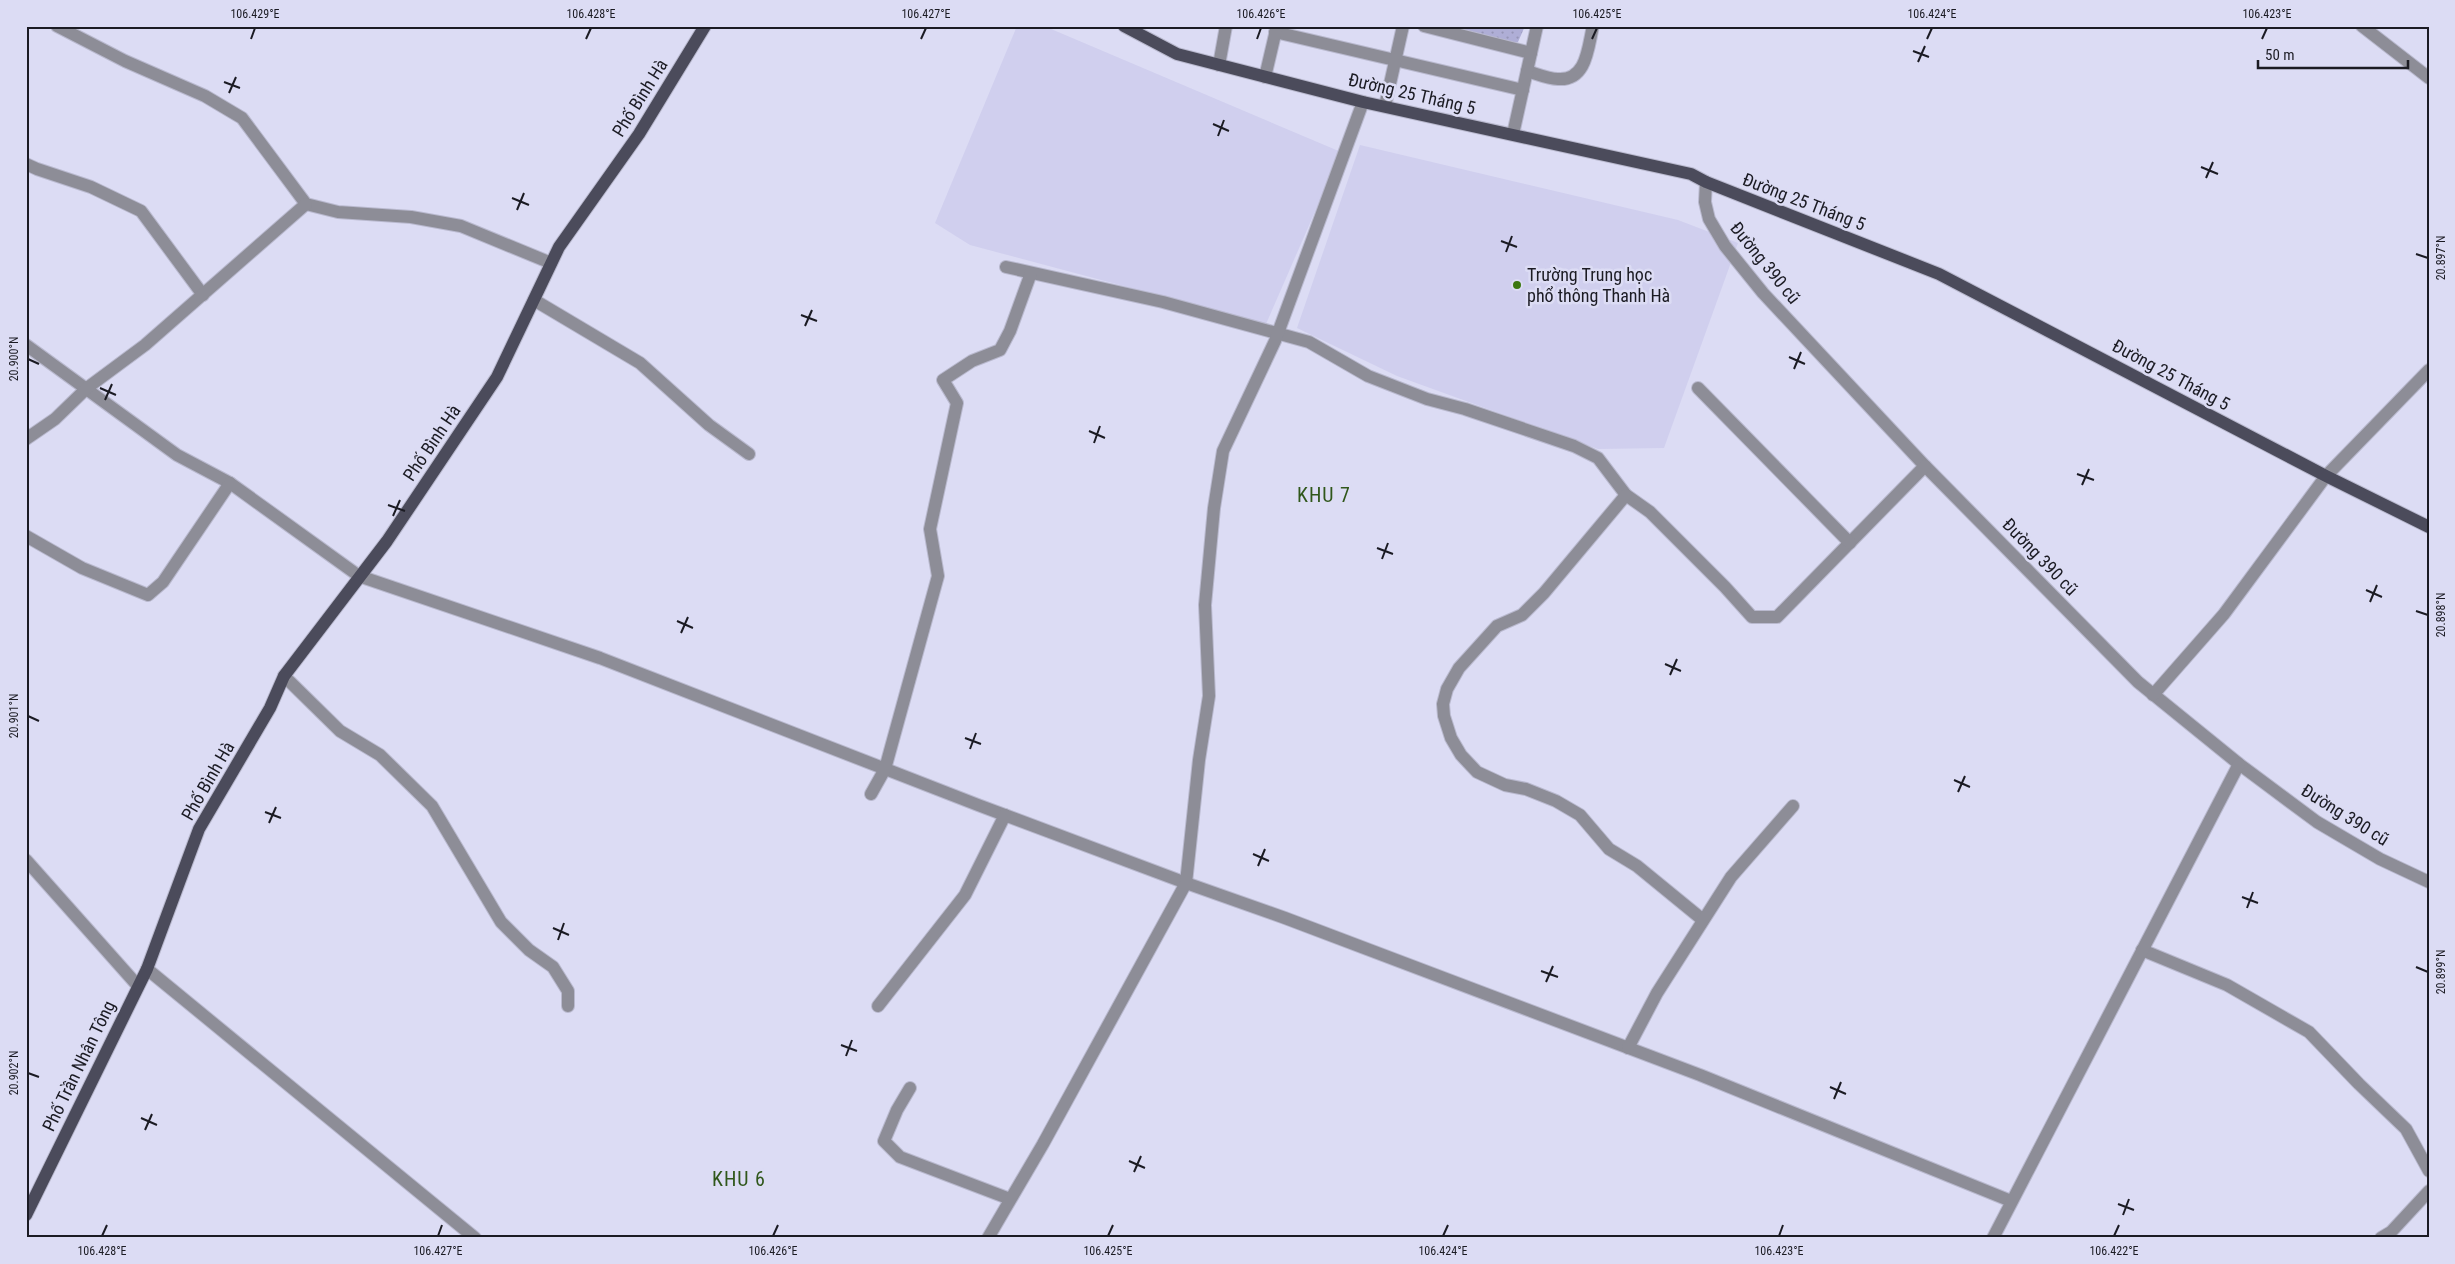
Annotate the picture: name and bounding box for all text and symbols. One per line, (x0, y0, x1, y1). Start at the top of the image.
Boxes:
text: 106.429°E (230, 7, 280, 21)
text: 106.428°E (566, 7, 616, 21)
text: 106.427°E (901, 7, 951, 21)
text: 106.426°E (1236, 7, 1286, 21)
text: 106.425°E (1572, 7, 1622, 21)
text: 106.424°E (1907, 7, 1957, 21)
text: 106.423°E (2242, 7, 2292, 21)
scale bar (2258, 38, 2408, 70)
text: 50 m (2265, 46, 2295, 64)
street label: Phố Bình Hà (608, 55, 672, 140)
street label: Đường 25 Tháng 5 (1346, 69, 1478, 118)
street label: Đường 25 Tháng 5 (1740, 168, 1869, 235)
street label: Đường 390 cũ (1726, 218, 1805, 308)
text: 20.897°N (2434, 236, 2448, 280)
place label: Trường Trung học phổ thông Thanh Hà (1527, 264, 1670, 306)
marker: Trường Trung học phổ thông Thanh Hà (1511, 279, 1523, 291)
street label: Đường 25 Tháng 5 (2109, 335, 2234, 414)
text: 20.900°N (7, 337, 21, 381)
street label: Phố Bình Hà (398, 401, 465, 485)
district label: KHU 7 (1297, 483, 1351, 507)
street label: Đường 390 cũ (1998, 514, 2082, 600)
text: 20.898°N (2434, 593, 2448, 637)
text: 20.901°N (7, 694, 21, 738)
street label: Phố Bình Hà (177, 738, 238, 824)
street label: Đường 390 cũ (2298, 779, 2393, 850)
text: 20.899°N (2434, 950, 2448, 994)
street label: Phố Trần Nhân Tông (38, 997, 119, 1135)
text: 20.902°N (7, 1051, 21, 1095)
district label: KHU 6 (712, 1167, 766, 1191)
text: 106.428°E (77, 1244, 127, 1258)
text: 106.427°E (413, 1244, 463, 1258)
text: 106.426°E (748, 1244, 798, 1258)
text: 106.425°E (1083, 1244, 1133, 1258)
text: 106.424°E (1418, 1244, 1468, 1258)
text: 106.423°E (1754, 1244, 1804, 1258)
text: 106.422°E (2089, 1244, 2139, 1258)

